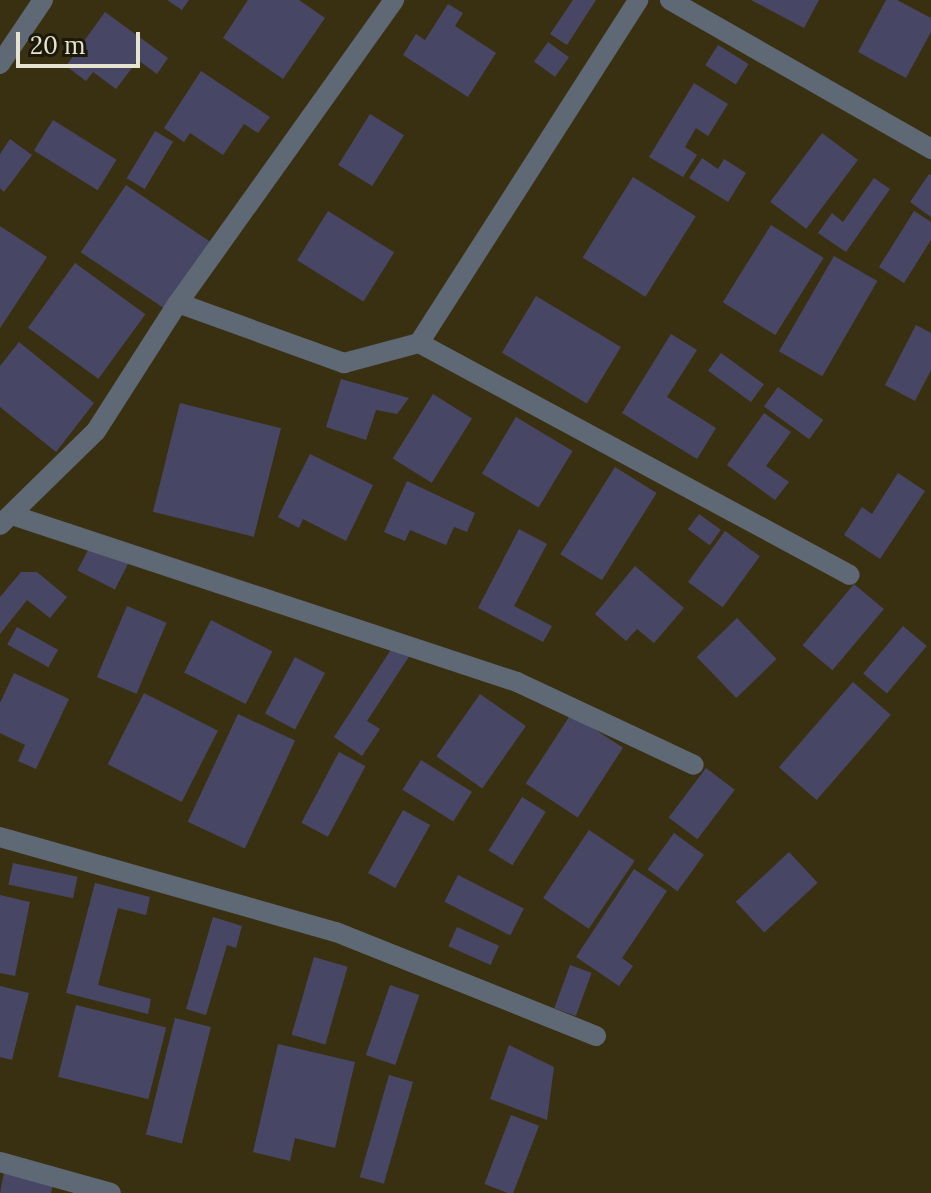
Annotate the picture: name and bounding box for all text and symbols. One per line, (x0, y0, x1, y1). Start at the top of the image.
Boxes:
scale bar (20, 16, 144, 66)
text: 20 m (30, 30, 86, 61)

